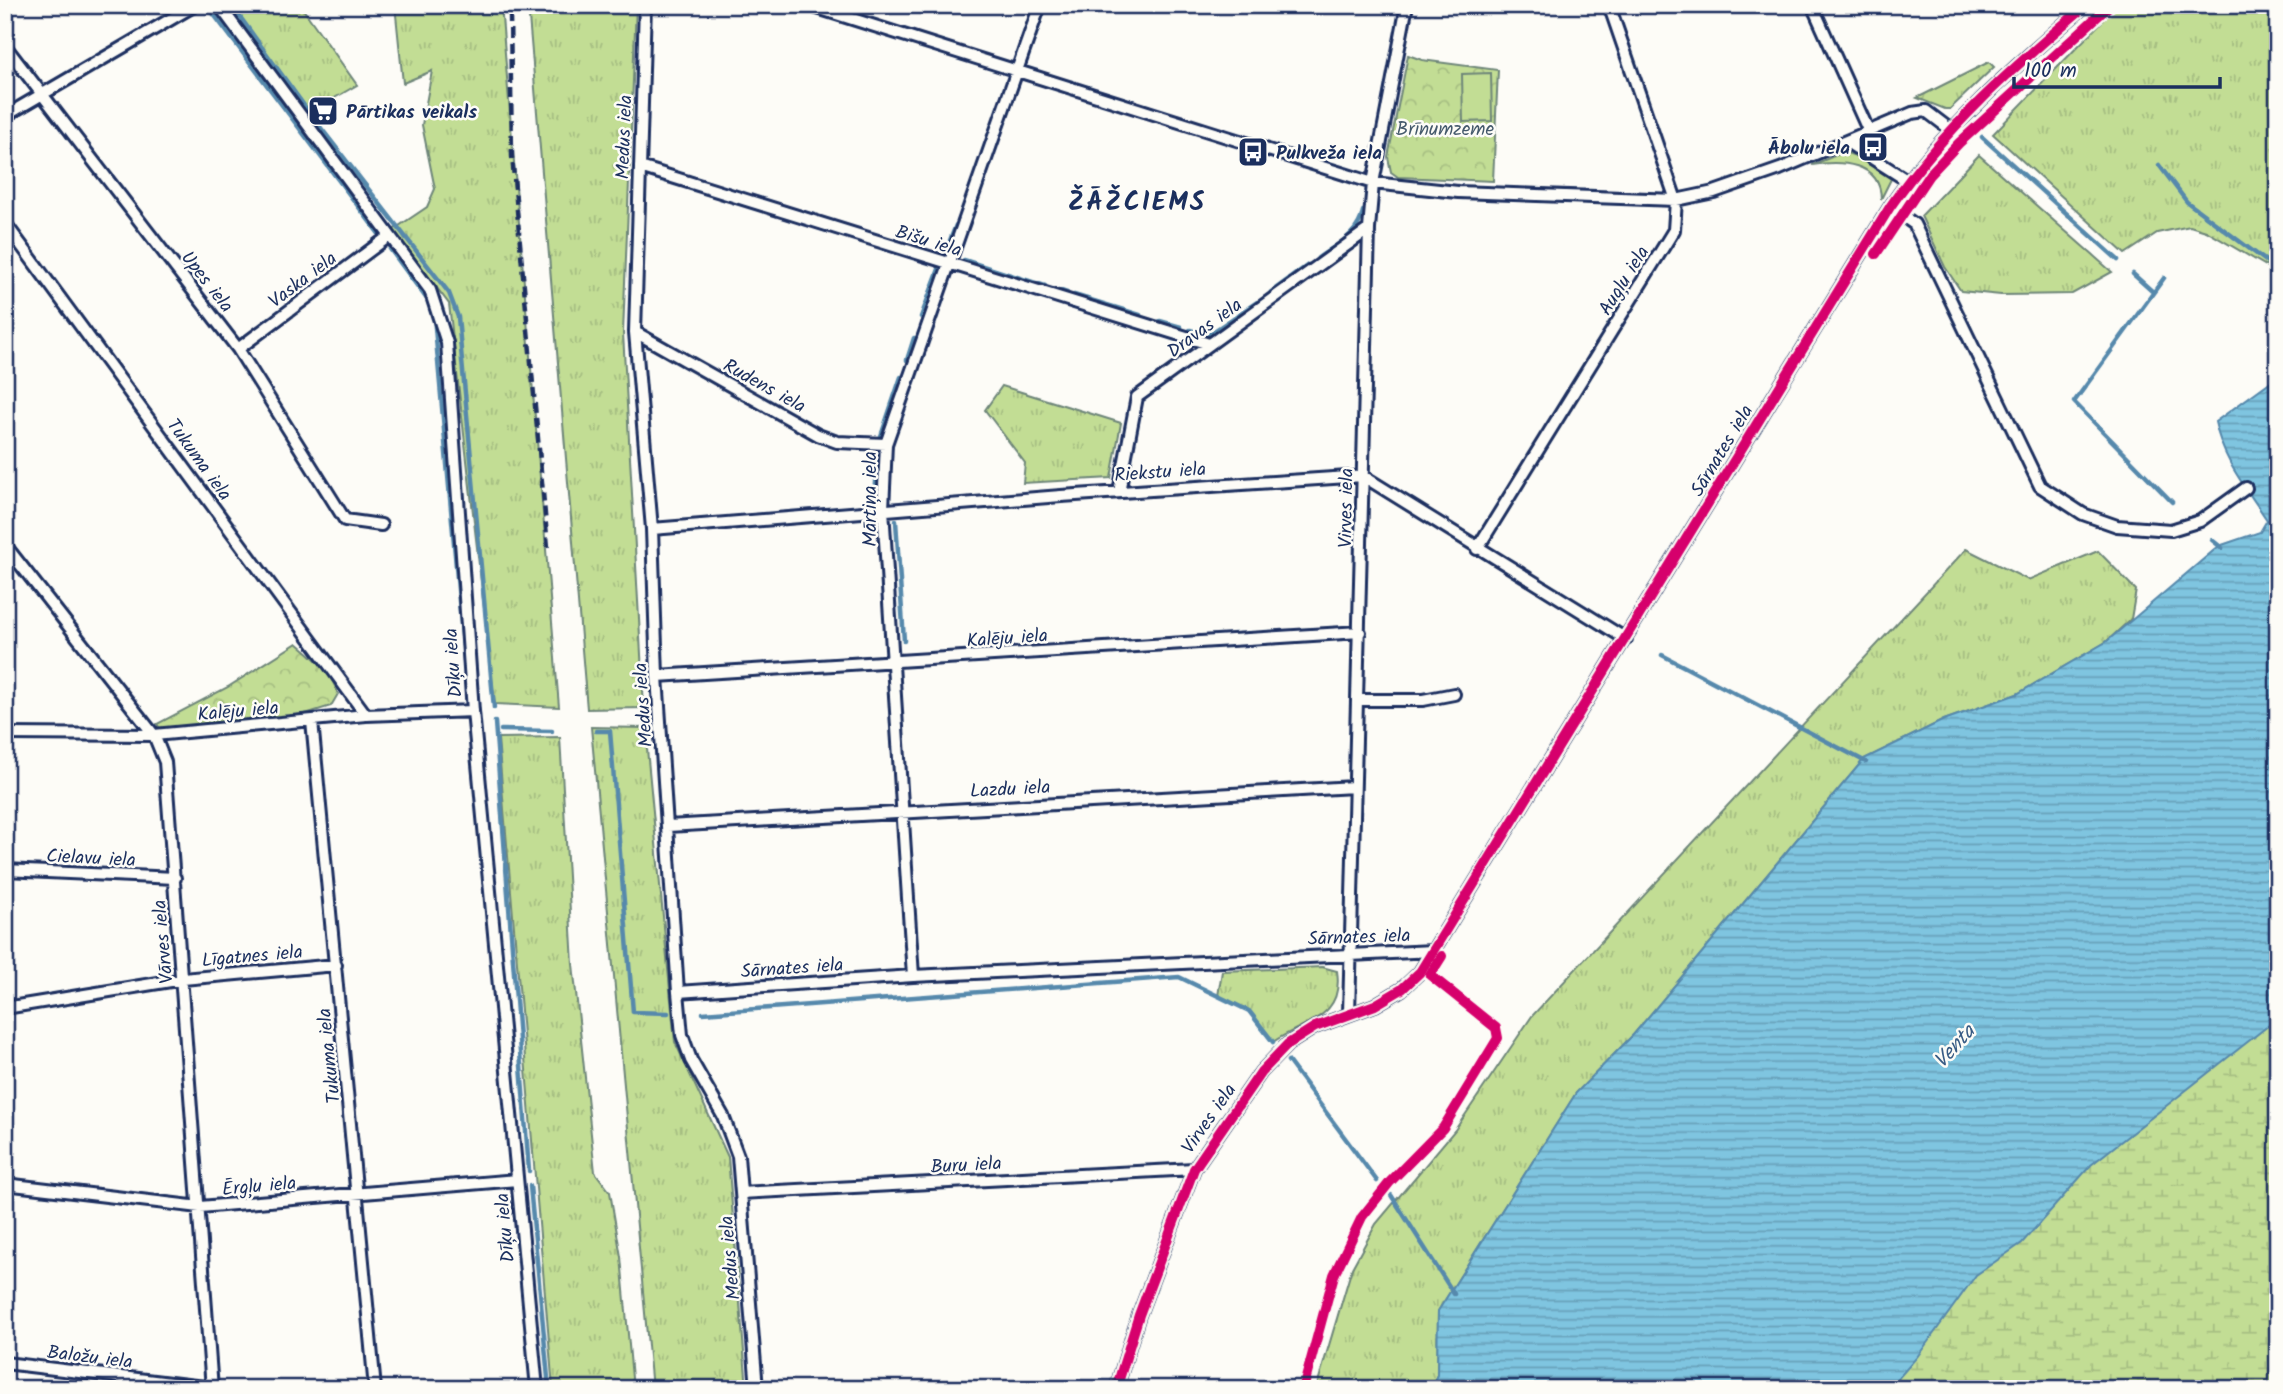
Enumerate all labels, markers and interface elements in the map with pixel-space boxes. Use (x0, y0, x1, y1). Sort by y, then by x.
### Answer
scale bar (2014, 46, 2220, 90)
text: 100 m (2024, 55, 2077, 88)
supermarket icon: Pārtikas veikals (306, 94, 340, 128)
street label: Medus iela (609, 94, 641, 180)
place label: Pārtikas veikals (346, 98, 477, 128)
park label: Brīnumzeme (1396, 115, 1494, 145)
bus stop icon: Ābolu iela (1856, 130, 1890, 164)
place label: Ābolu iela (1768, 134, 1850, 164)
bus stop icon: Pulkveža iela (1236, 135, 1270, 169)
place label: Pulkveža iela (1276, 139, 1382, 169)
district label: ŽĀŽCIEMS (1068, 182, 1206, 224)
street label: Bišu iela (891, 218, 965, 266)
street label: Augļu iela (1591, 240, 1658, 322)
street label: Upes iela (173, 245, 240, 320)
street label: Vaska iela (263, 245, 344, 316)
street label: Dravas iela (1161, 291, 1249, 366)
street label: Rudens iela (717, 352, 811, 422)
street label: Sārnates iela (1683, 399, 1762, 503)
street label: Tukuma iela (158, 413, 239, 508)
street label: Mārtiņa iela (856, 451, 886, 547)
street label: Riekstu iela (1113, 455, 1207, 491)
street label: Virves iela (1331, 468, 1363, 548)
street label: Kalēju iela (966, 621, 1049, 657)
street label: Dīķu iela (437, 627, 471, 699)
street label: Medus iela (626, 662, 662, 748)
street label: Kalēju iela (196, 694, 280, 730)
street label: Lazdu iela (969, 773, 1051, 807)
street label: Cielavu iela (45, 842, 136, 876)
street label: Vārves iela (145, 899, 183, 985)
street label: Sārnates iela (1307, 921, 1411, 955)
street label: Līgatnes iela (200, 938, 304, 976)
street label: Sārnates iela (740, 950, 844, 988)
street label: Tukuma iela (310, 1007, 350, 1105)
water label: Venta (1926, 1017, 1985, 1077)
street label: Virves iela (1174, 1078, 1245, 1160)
street label: Buru iela (930, 1149, 1002, 1183)
street label: Ērgļu iela (221, 1169, 297, 1205)
street label: Dīķu iela (488, 1192, 524, 1264)
street label: Medus iela (712, 1214, 750, 1301)
street label: Baložu iela (45, 1338, 134, 1378)

